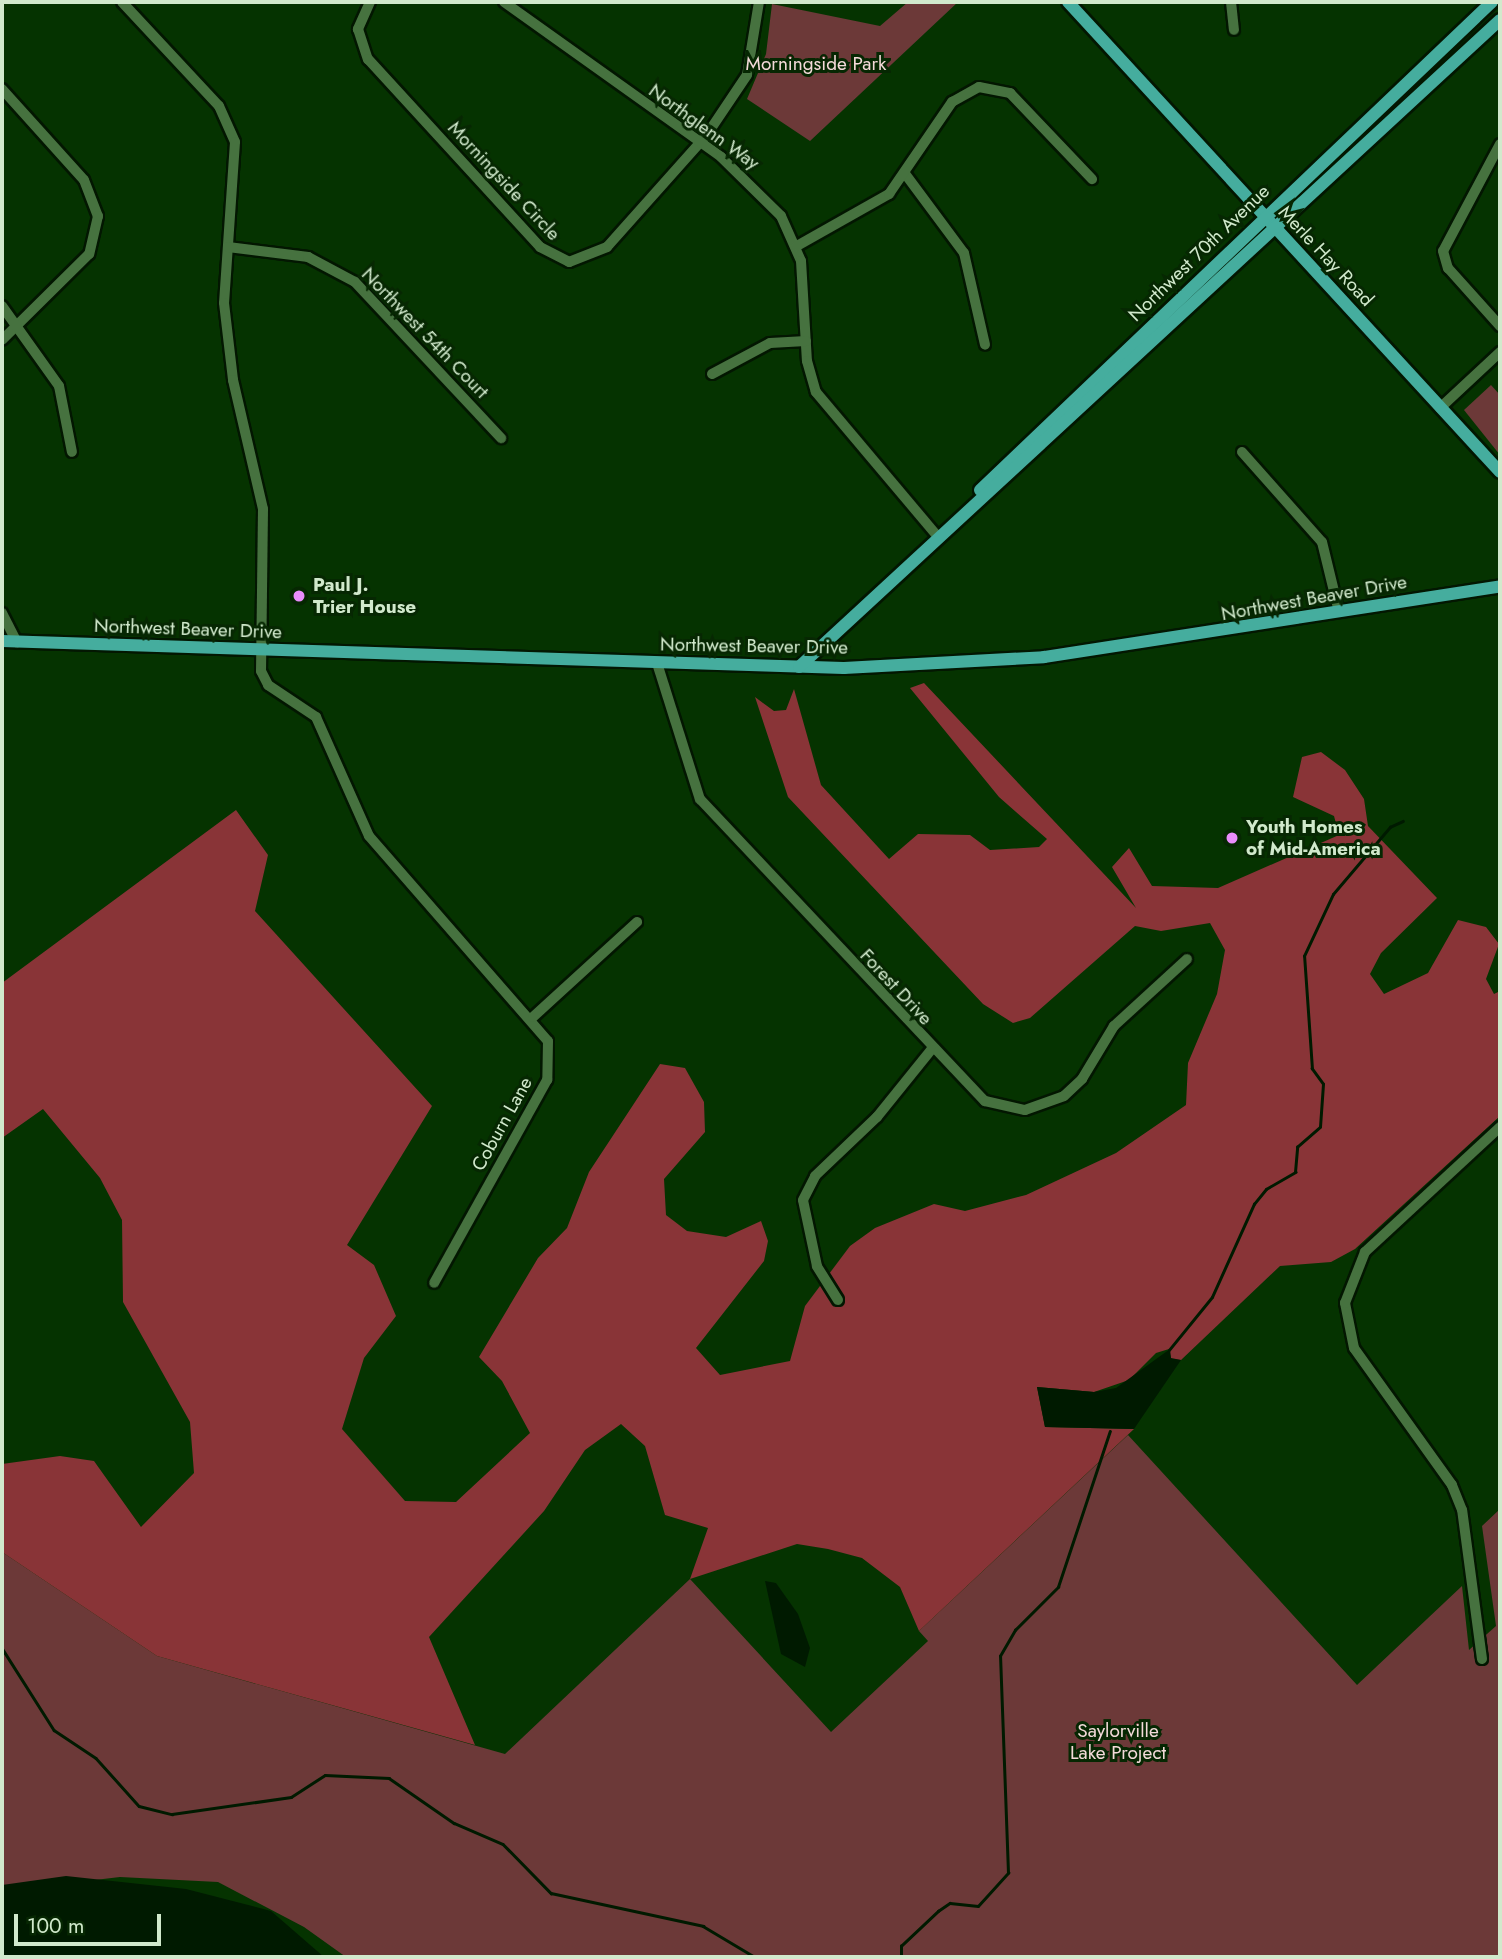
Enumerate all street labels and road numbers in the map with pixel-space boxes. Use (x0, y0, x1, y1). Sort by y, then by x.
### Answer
street label: Northglenn Way (644, 79, 764, 175)
street label: Morningside Circle (443, 117, 565, 245)
street label: Northwest 70th Avenue (1124, 180, 1274, 326)
street label: Merle Hay Road (1274, 201, 1378, 311)
street label: Northwest 54th Court (357, 263, 493, 403)
street label: Northwest Beaver Drive (1219, 570, 1409, 626)
street label: Northwest Beaver Drive (94, 614, 282, 644)
street label: Northwest Beaver Drive (660, 633, 848, 659)
street label: Forest Drive (855, 944, 937, 1030)
street label: Coburn Lane (467, 1073, 537, 1175)

